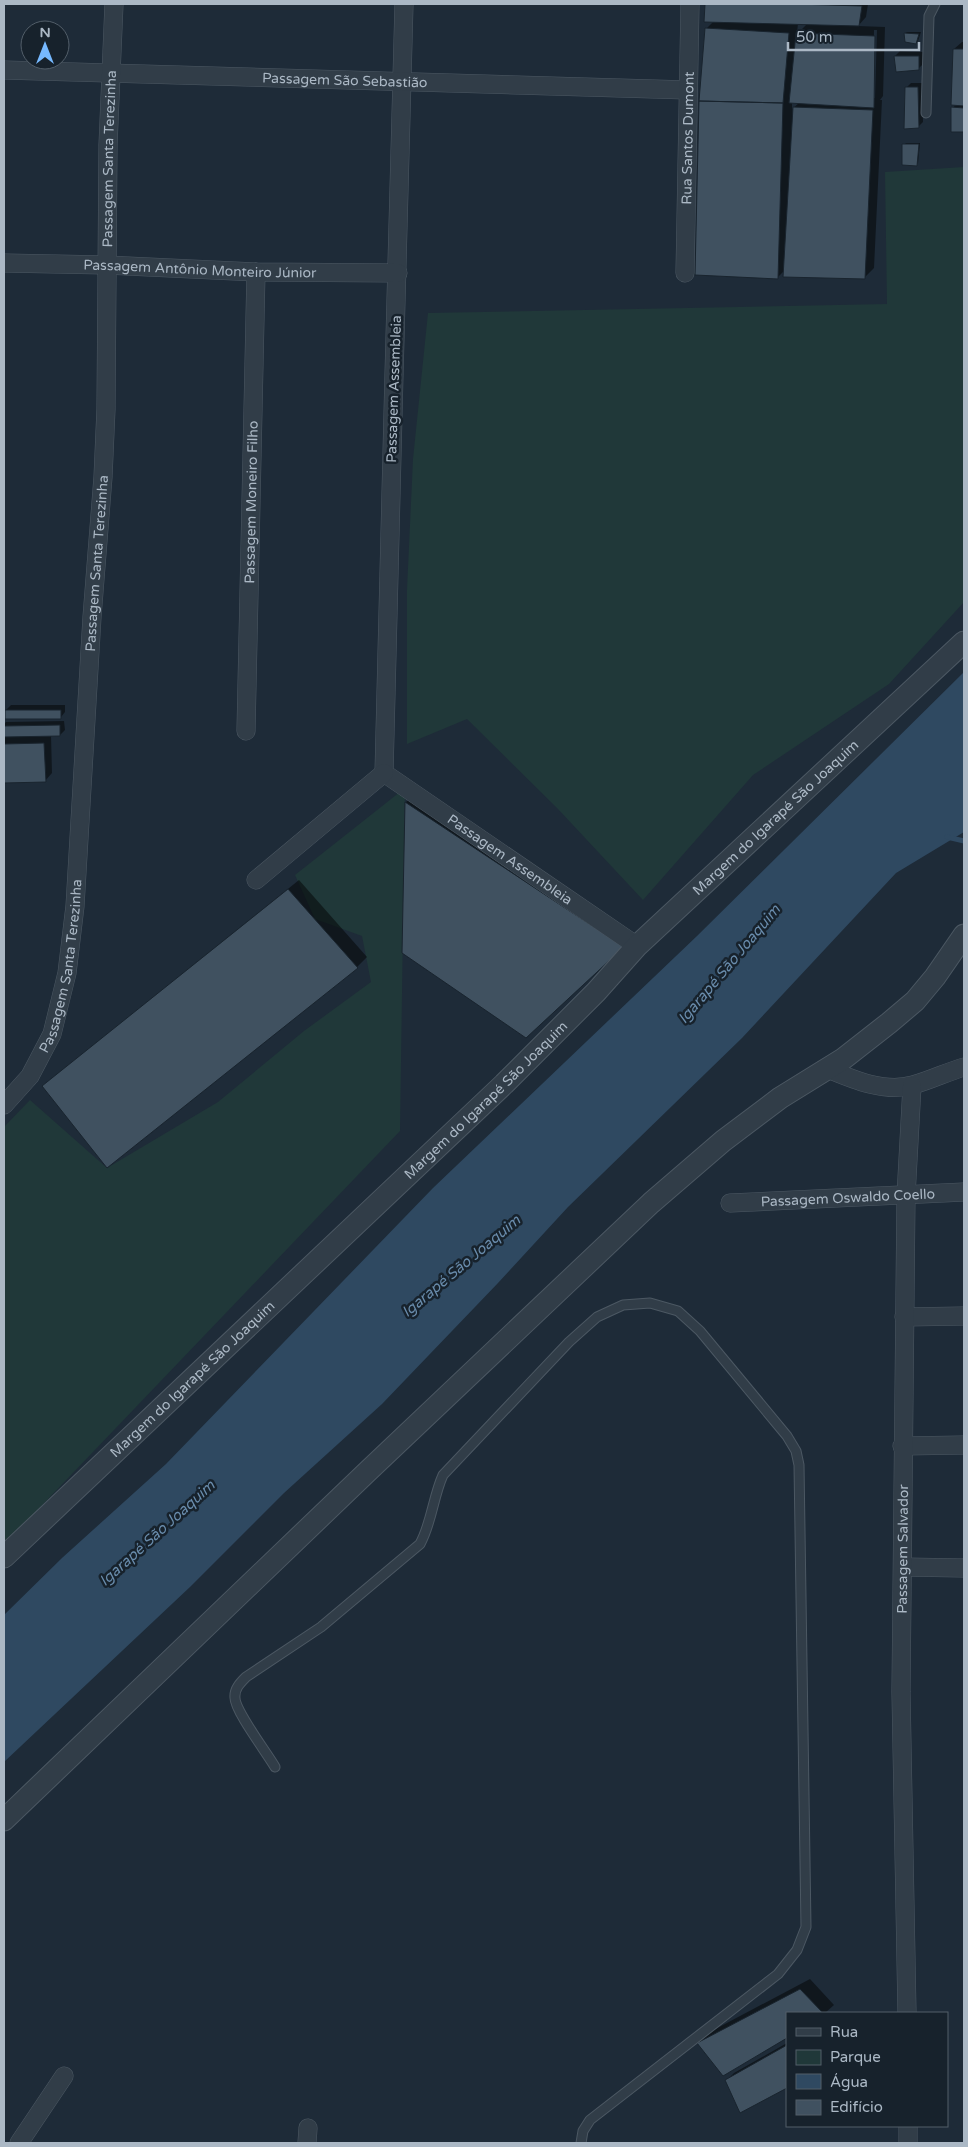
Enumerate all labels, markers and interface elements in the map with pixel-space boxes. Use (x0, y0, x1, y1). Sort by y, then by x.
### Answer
north arrow (20, 20, 70, 70)
scale bar (788, 20, 919, 52)
text: N (39, 24, 51, 41)
text: 50 m (796, 28, 833, 46)
street label: Passagem São Sebastião (262, 69, 428, 91)
street label: Passagem Santa Terezinha (99, 70, 120, 247)
street label: Rua Santos Dumont (678, 71, 697, 205)
street label: Passagem Antônio Monteiro Júnior (83, 256, 317, 281)
street label: Passagem Assembleia (383, 315, 405, 463)
street label: Passagem Moneiro Filho (241, 420, 261, 584)
street label: Passagem Santa Terezinha (81, 474, 112, 652)
street label: Margem do Igarapé São Joaquim (689, 736, 862, 899)
street label: Passagem Assembleia (444, 810, 576, 908)
street label: Passagem Santa Terezinha (35, 879, 85, 1056)
water label: Igarapé São Joaquim (674, 900, 785, 1027)
street label: Margem do Igarapé São Joaquim (400, 1017, 571, 1183)
street label: Passagem Oswaldo Coello (760, 1185, 935, 1210)
water label: Igarapé São Joaquim (398, 1210, 525, 1321)
street label: Margem do Igarapé São Joaquim (106, 1297, 278, 1461)
water label: Igarapé São Joaquim (95, 1476, 219, 1590)
street label: Passagem Salvador (893, 1484, 912, 1614)
legend (786, 2012, 948, 2127)
text: Rua (830, 2023, 858, 2041)
text: Parque (830, 2048, 881, 2066)
text: Água (830, 2073, 868, 2091)
text: Edifício (830, 2098, 883, 2116)

